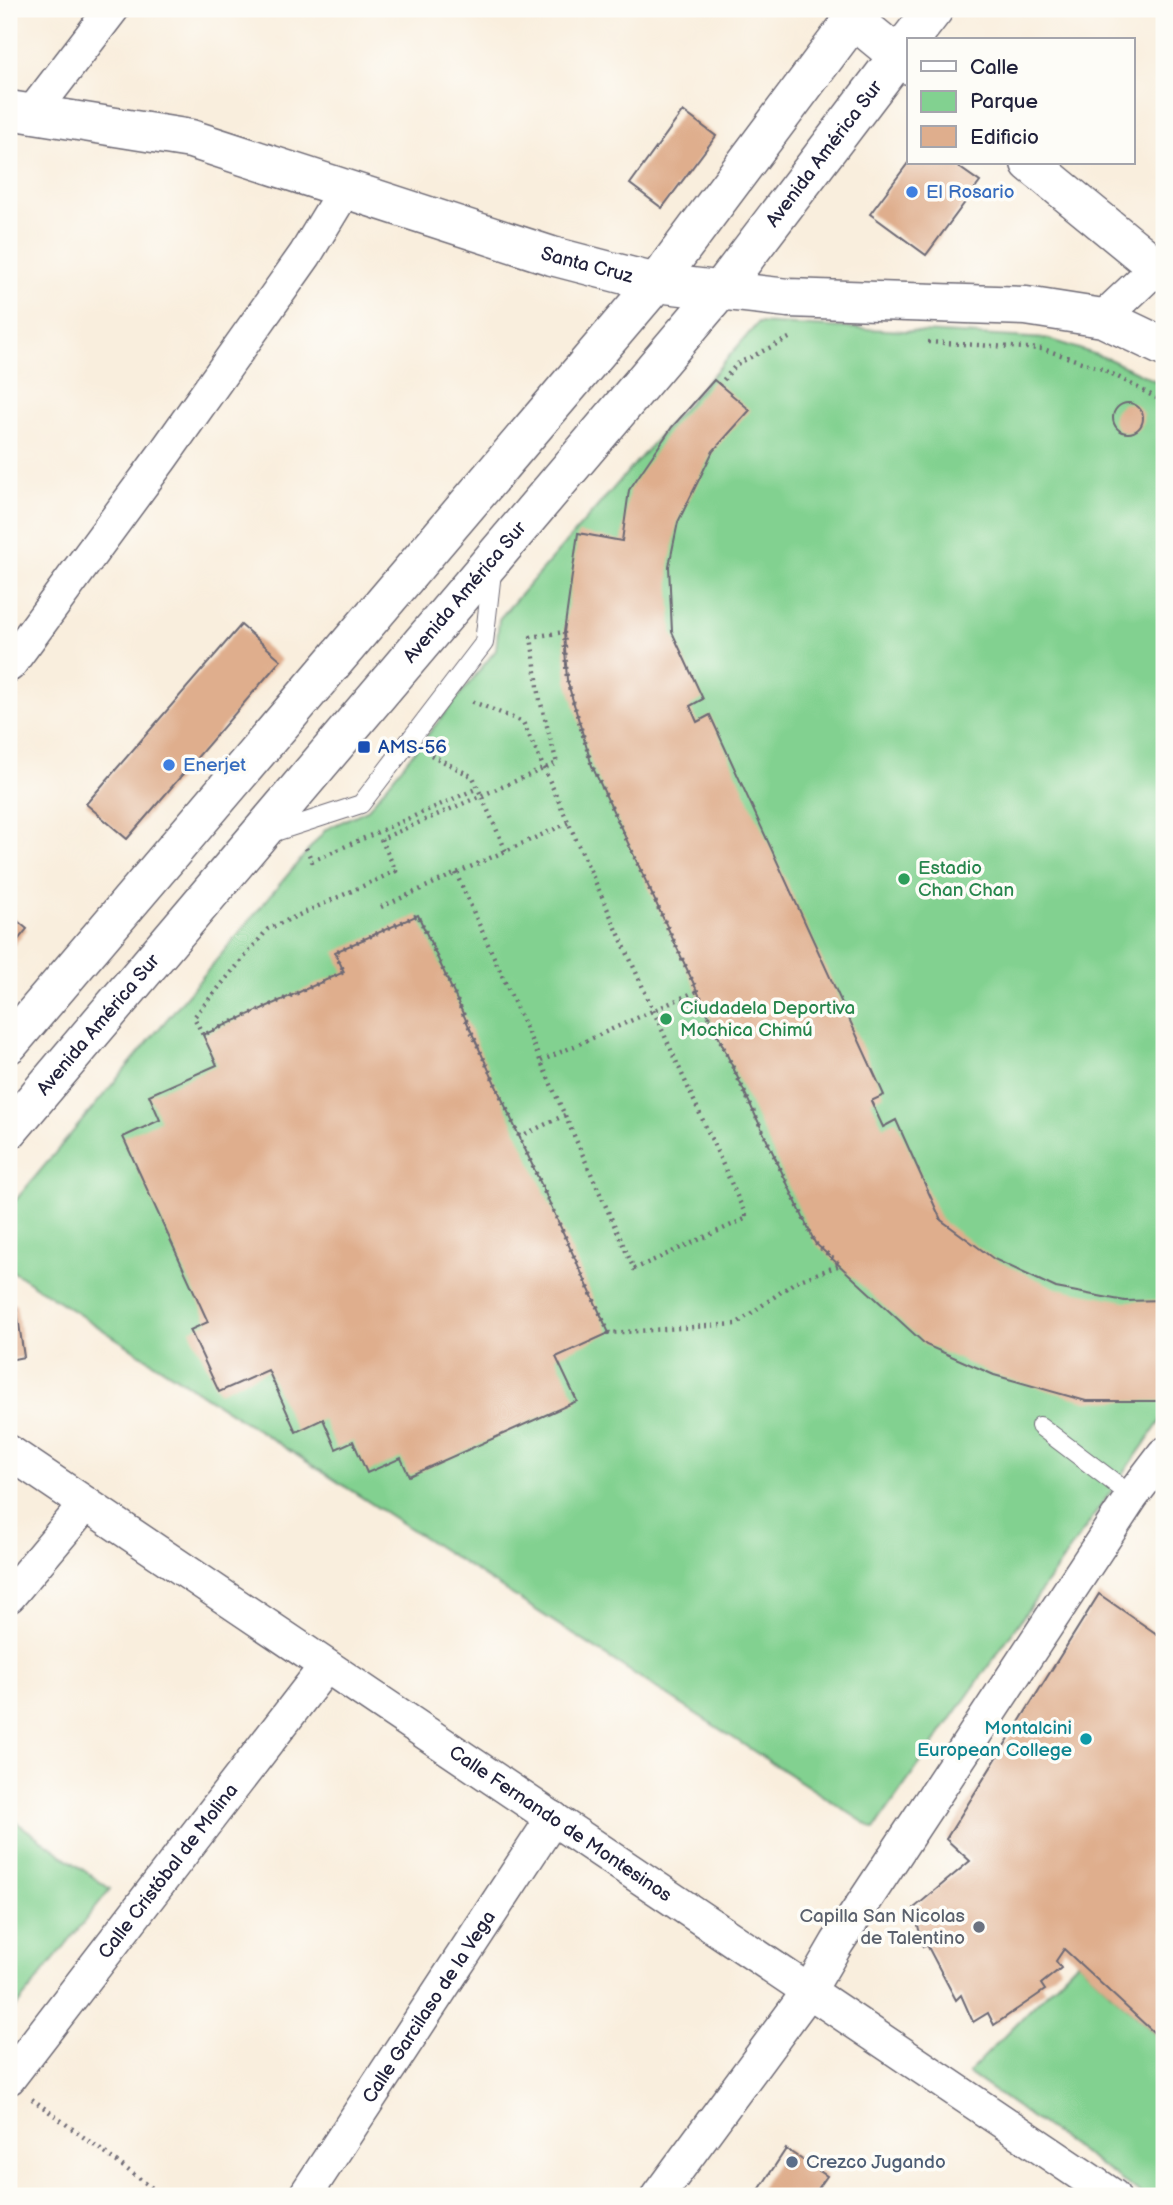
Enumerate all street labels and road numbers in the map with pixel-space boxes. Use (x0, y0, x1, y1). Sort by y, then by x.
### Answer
street label: Avenida América Sur (761, 75, 888, 232)
street label: Santa Cruz (538, 242, 636, 288)
street label: Avenida América Sur (398, 516, 532, 667)
street label: Avenida América Sur (32, 949, 165, 1100)
street label: Calle Fernando de Montesinos (445, 1740, 676, 1907)
street label: Calle Cristóbal de Molina (94, 1779, 243, 1963)
street label: Calle Garcilaso de la Vega (358, 1906, 500, 2108)

